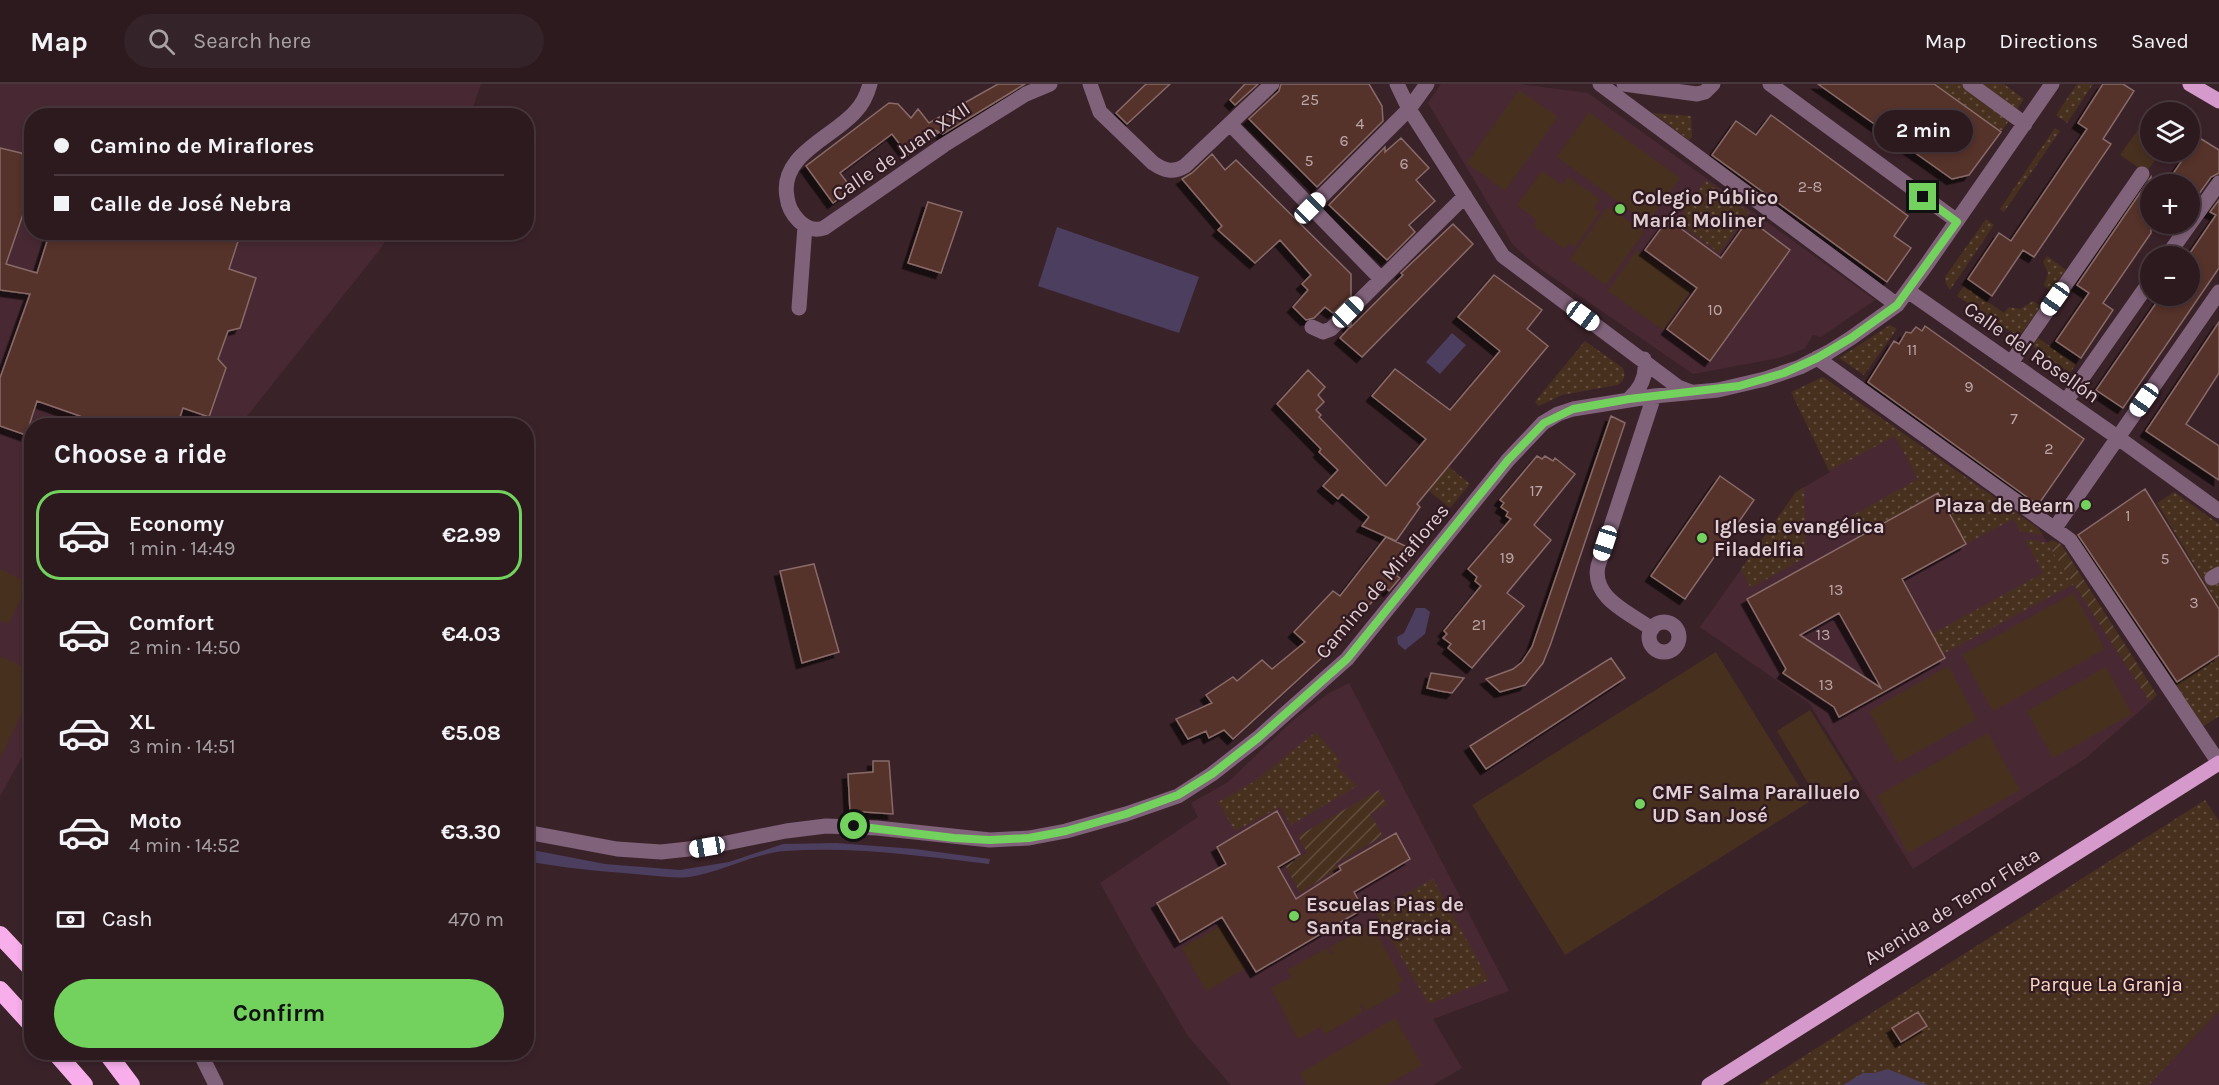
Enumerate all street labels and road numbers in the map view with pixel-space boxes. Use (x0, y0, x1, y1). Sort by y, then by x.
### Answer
street label: Calle de Juan XXII (828, 97, 975, 206)
street label: Calle del Rosellón (1960, 297, 2104, 408)
street label: Camino de Miraflores (1311, 499, 1454, 663)
street label: Avenida de Tenor Fleta (1860, 843, 2044, 970)

